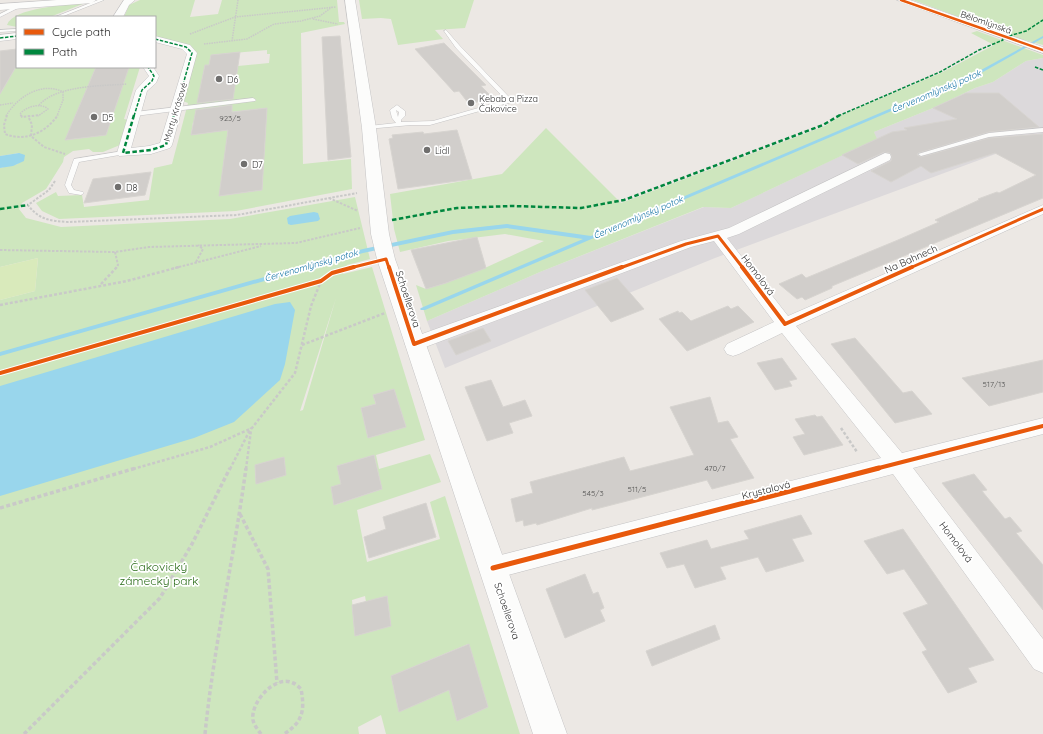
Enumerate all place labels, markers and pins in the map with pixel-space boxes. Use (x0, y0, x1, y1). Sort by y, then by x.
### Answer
marker: D6 (214, 74, 224, 84)
place label: D6 (227, 74, 238, 85)
place label: Kebab a Pizza Čakovice (479, 93, 538, 114)
marker: Kebab a Pizza Čakovice (466, 98, 476, 108)
marker: D5 (89, 112, 99, 122)
place label: D5 (102, 112, 113, 123)
marker: Lidl (422, 145, 432, 155)
place label: Lidl (435, 145, 449, 156)
marker: D7 (239, 159, 249, 169)
place label: D7 (252, 159, 263, 170)
marker: D8 (113, 182, 123, 192)
place label: D8 (126, 182, 137, 193)

